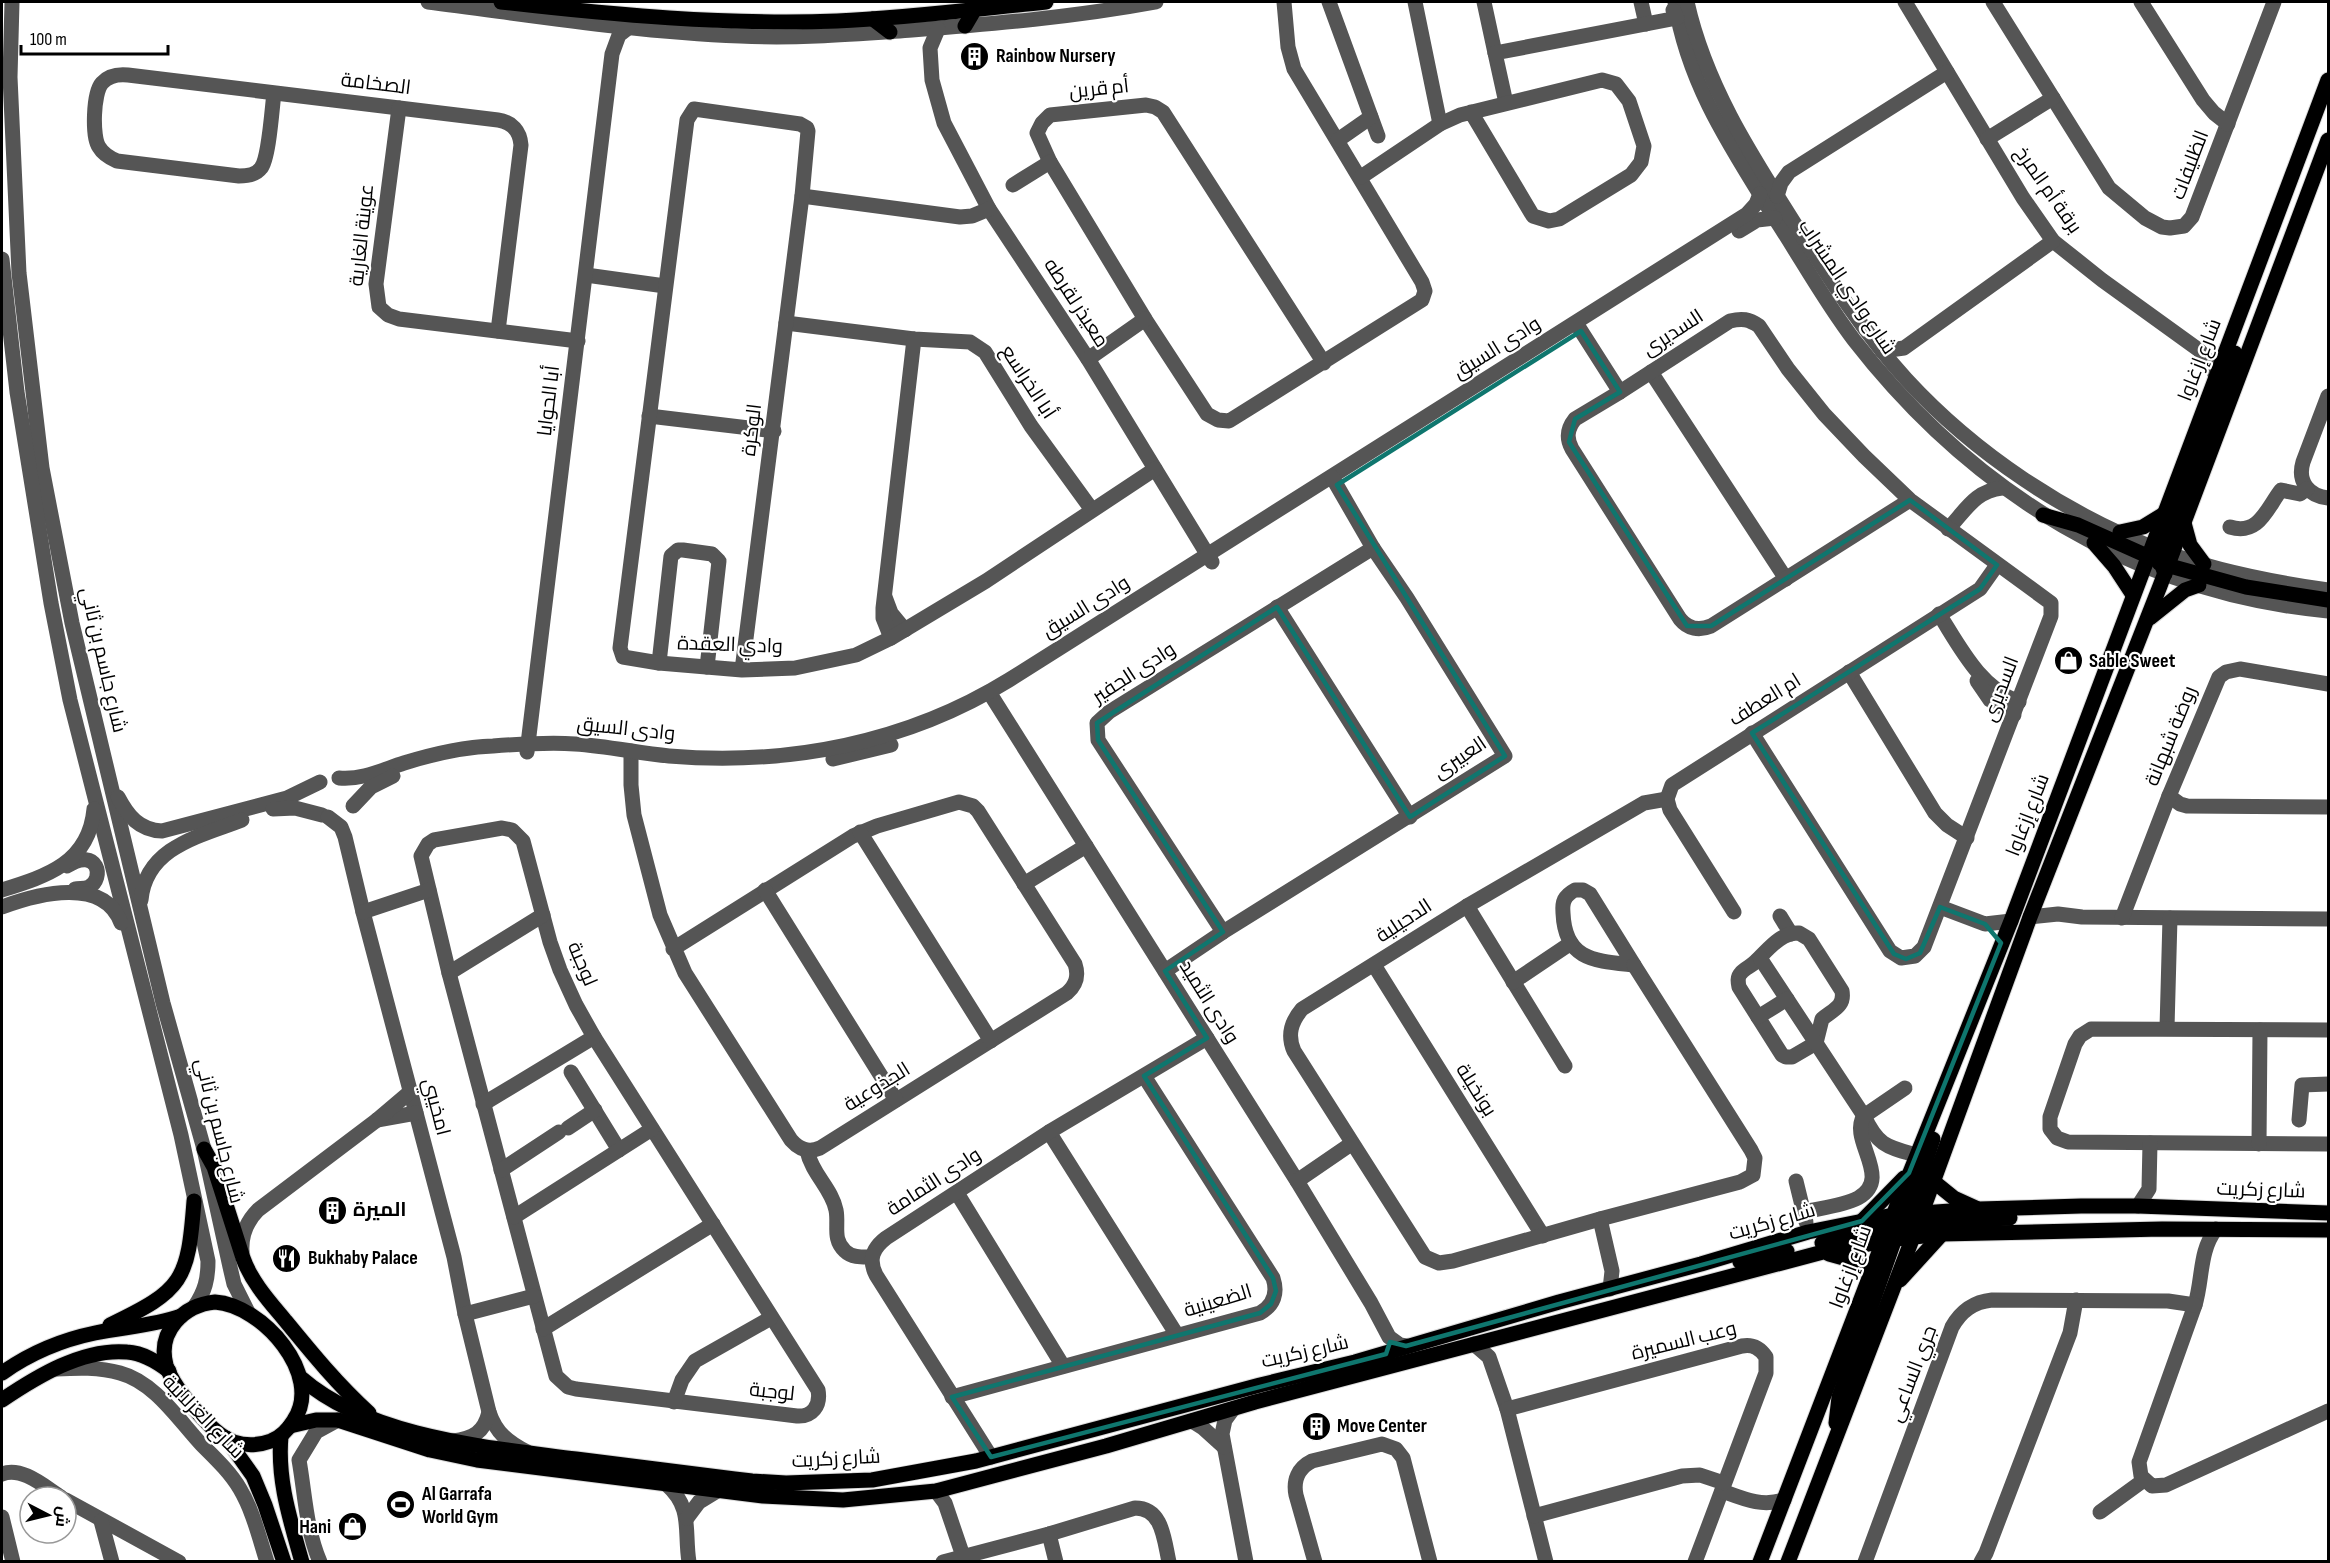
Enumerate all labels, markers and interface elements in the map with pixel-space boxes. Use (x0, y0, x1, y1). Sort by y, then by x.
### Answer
scale bar (21, 18, 168, 56)
text: 100 m (30, 29, 67, 50)
building icon: Rainbow Nursery (959, 40, 991, 72)
place label: Rainbow Nursery (996, 44, 1116, 68)
street label: الصخامة (340, 68, 412, 100)
street label: أم قرين (1068, 73, 1130, 105)
street label: الظليفات (2166, 127, 2214, 203)
street label: برقة أم المرخ (2008, 141, 2088, 239)
street label: عوينة الغارية (345, 183, 379, 287)
street label: شارع وادي المشراب (1791, 215, 1901, 361)
street label: معيذر لقرطه (1038, 254, 1114, 352)
street label: السديرى (1638, 304, 1708, 362)
street label: وادى السيق (1449, 312, 1545, 384)
street label: شارع إزغاوا (2173, 315, 2228, 405)
street label: أبا الخراسع (994, 340, 1062, 424)
street label: أبا الحوايا (532, 364, 565, 438)
street label: الوكرة (737, 402, 767, 458)
street label: وادى السيق (1038, 571, 1134, 643)
street label: شارع جاسم بن ثاني (72, 585, 131, 736)
street label: وادي العقدة (677, 631, 783, 662)
street label: وادى الجفير (1087, 637, 1180, 709)
shop icon: Sable Sweet (2052, 645, 2084, 677)
place label: Sable Sweet (2089, 649, 2176, 673)
street label: السديرى (1978, 653, 2024, 725)
street label: ام العطف (1724, 668, 1806, 732)
street label: روضة شبهانة (2140, 682, 2202, 790)
street label: وادى السيق (576, 712, 676, 746)
street label: العبيرى (1429, 731, 1491, 785)
street label: شارع إزغاوا (2001, 770, 2056, 860)
street label: الدحيلية (1371, 894, 1437, 948)
street label: لوجبة (562, 938, 602, 990)
street label: وادى الثميد (1174, 956, 1244, 1048)
street label: شارع جاسم بن ثاني (186, 1056, 249, 1207)
street label: الجذوعية (839, 1057, 915, 1117)
street label: بونخيلة (1450, 1059, 1502, 1121)
street label: امخيبي (414, 1076, 455, 1139)
street label: وادى الثمامة (882, 1143, 986, 1221)
street label: شارع زكريت (2216, 1176, 2306, 1205)
building icon: الميرة (316, 1194, 348, 1226)
place label: الميرة (353, 1198, 407, 1222)
street label: شارع زكريت (1726, 1198, 1818, 1247)
street label: شارع إزغاوا (1825, 1222, 1878, 1312)
restaurant icon: Bukhaby Palace (271, 1242, 303, 1274)
place label: Bukhaby Palace (308, 1246, 418, 1270)
street label: الضعينية (1181, 1279, 1255, 1323)
street label: وعب السميرة (1629, 1316, 1739, 1366)
street label: جري الساعي (1884, 1322, 1945, 1427)
street label: شارع زكريت (1259, 1330, 1351, 1375)
street label: شارع الغزلانية (156, 1370, 249, 1465)
street label: لوجبة (748, 1378, 796, 1406)
building icon: Move Center (1300, 1410, 1332, 1442)
place label: Move Center (1337, 1414, 1427, 1438)
street label: شارع زكريت (791, 1445, 881, 1474)
place label: Al Garrafa World Gym (421, 1482, 498, 1529)
north arrow (18, 1485, 78, 1545)
sports icon: Al Garrafa World Gym (385, 1489, 417, 1521)
text: ش (51, 1505, 72, 1528)
shop icon: Hani (336, 1511, 368, 1543)
place label: Hani (299, 1515, 331, 1539)

